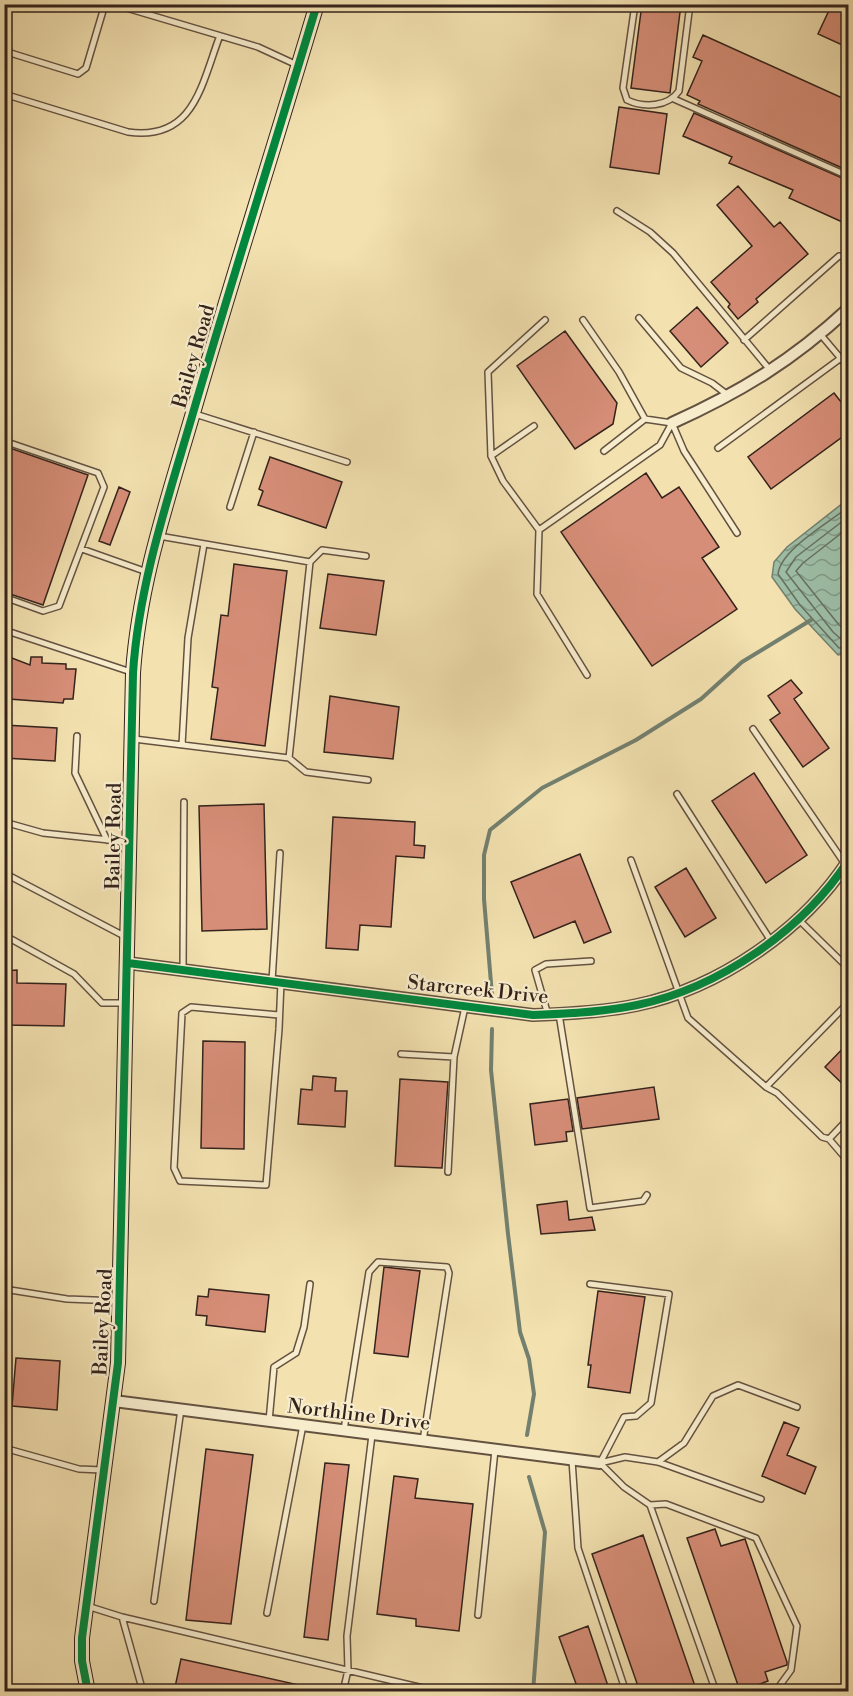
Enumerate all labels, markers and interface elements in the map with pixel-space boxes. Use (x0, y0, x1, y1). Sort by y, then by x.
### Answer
street label: Bailey Road (167, 301, 221, 412)
street label: Bailey Road (101, 782, 128, 891)
street label: Starcreek Drive (406, 971, 550, 1010)
street label: Bailey Road (88, 1267, 119, 1377)
street label: Northline Drive (286, 1394, 432, 1437)

